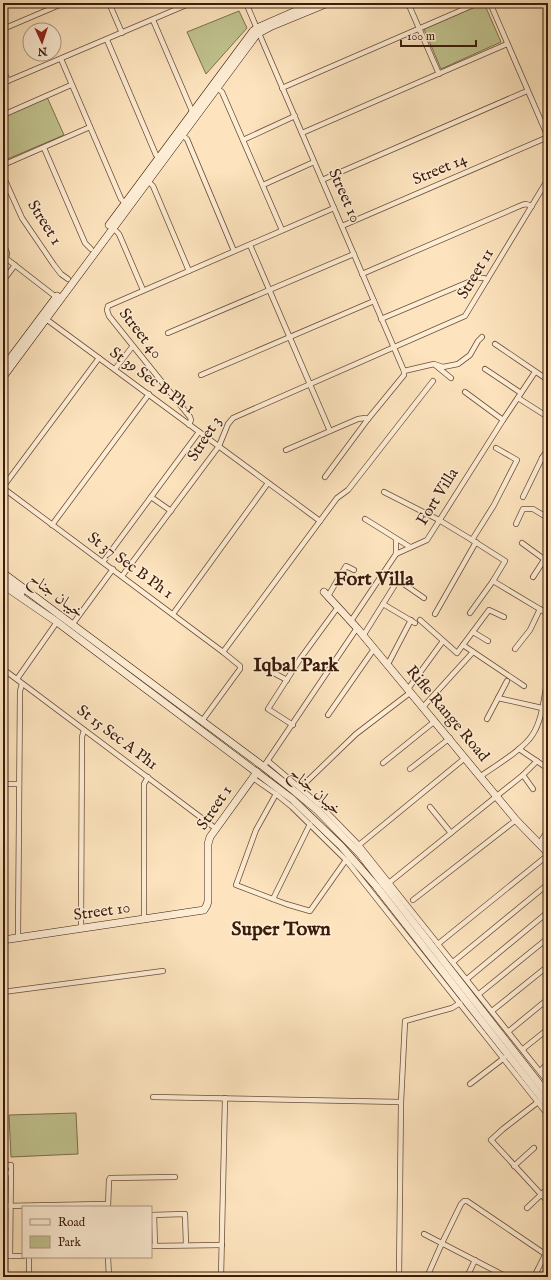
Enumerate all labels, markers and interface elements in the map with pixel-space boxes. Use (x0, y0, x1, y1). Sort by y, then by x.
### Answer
north arrow (22, 22, 62, 62)
scale bar (401, 22, 476, 48)
text: 100 m (407, 29, 435, 44)
text: N (37, 44, 49, 58)
street label: Street 14 (410, 150, 470, 190)
street label: Street 10 (323, 166, 365, 226)
street label: Street 1 (22, 197, 66, 249)
street label: Street 11 (453, 245, 499, 303)
street label: Street 40 (114, 305, 166, 363)
street label: St 39 Sec B Ph 1 (105, 343, 199, 419)
street label: Street 3 (183, 413, 227, 465)
street label: Fort Villa (413, 465, 463, 529)
street label: St 37 Sec B Ph 1 (83, 528, 177, 604)
district label: Fort Villa (334, 567, 414, 592)
street label: خیبان جناح (23, 569, 87, 625)
district label: Iqbal Park (253, 653, 340, 678)
street label: Rifle Range Road (401, 662, 493, 766)
street label: St 15 Sec A Ph1 (72, 701, 162, 775)
street label: خیبان جناح (283, 764, 345, 823)
street label: Street 1 (193, 782, 237, 834)
street label: Street 10 (72, 898, 132, 926)
district label: Super Town (231, 917, 331, 942)
legend (22, 1206, 152, 1258)
text: Road (58, 1215, 86, 1230)
text: Park (58, 1235, 81, 1250)

